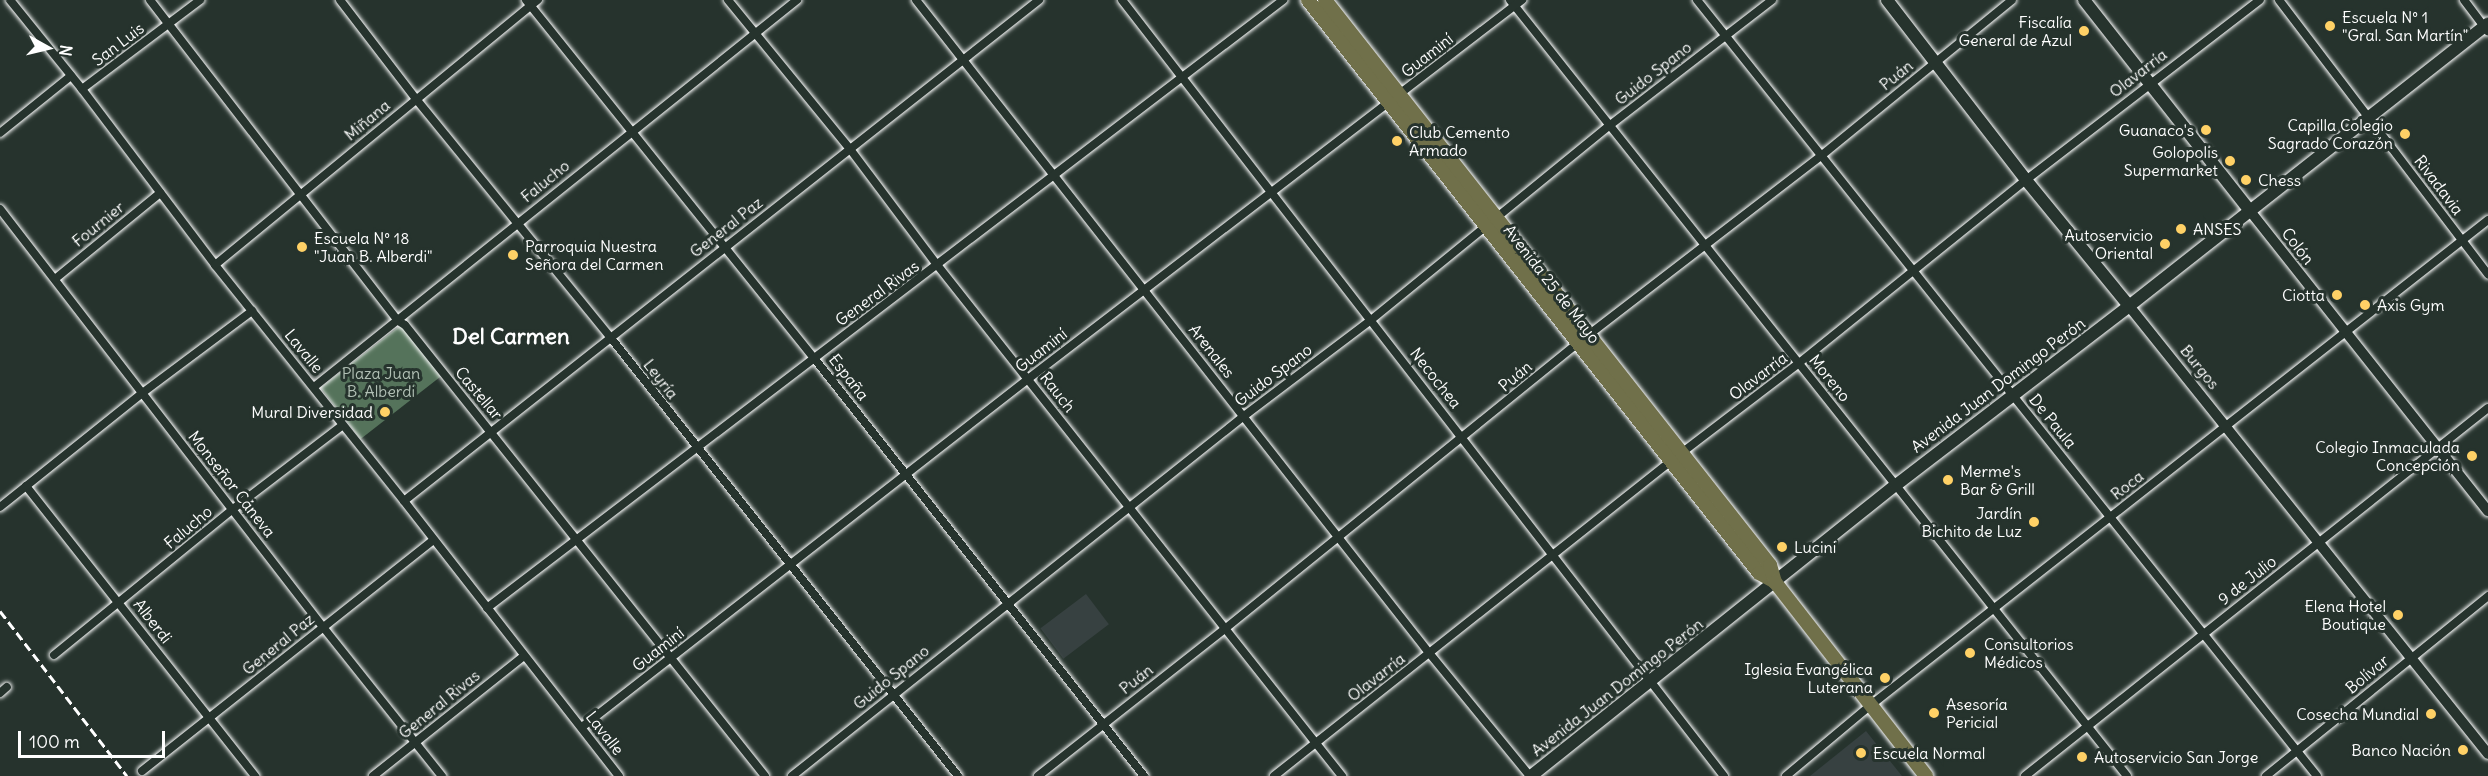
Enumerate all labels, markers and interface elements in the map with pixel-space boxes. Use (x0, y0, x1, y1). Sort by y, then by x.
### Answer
place label: Escuela Nº 1 "Gral. San Martín" (2342, 7, 2468, 45)
place label: Fiscalía General de Azul (1958, 12, 2072, 50)
north arrow (18, 18, 78, 78)
street label: San Luis (88, 18, 148, 70)
marker: Escuela Nº 1 "Gral. San Martín" (2323, 19, 2337, 33)
marker: Fiscalía General de Azul (2077, 24, 2091, 38)
street label: Guaminí (1397, 29, 1457, 81)
street label: Guido Spano (1611, 37, 1695, 109)
text: N (55, 44, 76, 57)
street label: Olavarría (2105, 45, 2171, 101)
street label: Puán (1875, 56, 1917, 94)
street label: Miñana (340, 96, 394, 144)
place label: Capilla Colegio Sagrado Corazón (2268, 115, 2393, 153)
place label: Guanaco's (2119, 120, 2194, 140)
place label: Club Cemento Armado (1409, 122, 1510, 160)
marker: Guanaco's (2199, 123, 2213, 137)
marker: Capilla Colegio Sagrado Corazón (2398, 127, 2412, 141)
marker: Club Cemento Armado (1390, 134, 1404, 148)
place label: Golopolis Supermarket (2124, 142, 2218, 180)
street label: Rivadavia (2410, 151, 2468, 219)
marker: Golopolis Supermarket (2223, 154, 2237, 168)
street label: Falucho (517, 156, 573, 206)
place label: Chess (2258, 170, 2301, 190)
marker: Chess (2239, 173, 2253, 187)
street label: General Paz (686, 193, 766, 261)
street label: Fournier (68, 197, 128, 251)
place label: ANSES (2193, 219, 2241, 239)
street label: Avenida 25 de Mayo (1500, 221, 1604, 347)
marker: ANSES (2174, 222, 2188, 236)
street label: Colón (2278, 224, 2318, 268)
place label: Autoservicio Oriental (2065, 225, 2153, 263)
place label: Escuela Nº 18 "Juan B. Alberdi" (314, 228, 433, 266)
place label: Parroquia Nuestra Señora del Carmen (525, 236, 663, 274)
marker: Autoservicio Oriental (2158, 237, 2172, 251)
marker: Escuela Nº 18 "Juan B. Alberdi" (295, 240, 309, 254)
marker: Parroquia Nuestra Señora del Carmen (506, 248, 520, 262)
street label: General Rivas (831, 256, 923, 330)
place label: Ciotta (2282, 285, 2325, 305)
marker: Ciotta (2330, 288, 2344, 302)
place label: Axis Gym (2377, 295, 2444, 315)
marker: Axis Gym (2358, 298, 2372, 312)
street label: Avenida Juan Domingo Perón (1907, 313, 2089, 457)
street label: Arenales (1185, 320, 1239, 382)
district label: Del Carmen (452, 324, 570, 350)
street label: Guaminí (1011, 324, 1071, 376)
street label: Lavalle (281, 325, 327, 377)
street label: Guido Spano (1230, 340, 1316, 410)
street label: Burgos (2176, 341, 2224, 393)
street label: Necochea (1406, 344, 1466, 412)
street label: Olavarría (1725, 348, 1791, 404)
street label: España (825, 350, 873, 404)
street label: Moreno (1805, 351, 1855, 405)
street label: Leyría (640, 355, 682, 403)
street label: Puán (1495, 357, 1535, 395)
park label: Plaza Juan B. Alberdi (342, 363, 420, 401)
street label: Castellar (451, 363, 507, 423)
street label: Rauch (1036, 368, 1080, 416)
street label: De Paula (2025, 390, 2081, 452)
place label: Mural Diversidad (251, 402, 373, 422)
marker: Mural Diversidad (378, 405, 392, 419)
street label: Monseñor Cáneva (184, 427, 280, 541)
place label: Colegio Inmaculada Concepción (2315, 437, 2460, 475)
marker: Colegio Inmaculada Concepción (2465, 449, 2479, 463)
place label: Merme's Bar & Grill (1960, 461, 2035, 499)
street label: Roca (2107, 466, 2147, 504)
marker: Merme's Bar & Grill (1941, 473, 1955, 487)
street label: Falucho (160, 501, 216, 553)
place label: Jardín Bichito de Luz (1922, 503, 2022, 541)
marker: Jardín Bichito de Luz (2027, 515, 2041, 529)
place label: Lucini (1794, 537, 1836, 557)
marker: Lucini (1775, 540, 1789, 554)
street label: 9 de Julio (2214, 551, 2280, 609)
street label: Alberdi (130, 595, 176, 647)
place label: Elena Hotel Boutique (2304, 596, 2386, 634)
marker: Elena Hotel Boutique (2391, 608, 2405, 622)
street label: General Paz (238, 609, 318, 679)
street label: Avenida Juan Domingo Perón (1527, 614, 1707, 760)
street label: Guaminí (628, 623, 688, 675)
place label: Consultorios Médicos (1984, 634, 2074, 672)
street label: Guido Spano (849, 641, 933, 713)
marker: Consultorios Médicos (1961, 644, 1979, 662)
street label: Olavarría (1343, 649, 1409, 705)
street label: Bolívar (2342, 651, 2392, 697)
place label: Iglesia Evangélica Luterana (1744, 659, 1873, 697)
street label: Puán (1115, 660, 1157, 698)
street label: General Rivas (395, 665, 483, 743)
marker: Iglesia Evangélica Luterana (1878, 671, 1892, 685)
place label: Asesoría Pericial (1946, 694, 2008, 732)
place label: Cosecha Mundial (2296, 704, 2419, 724)
marker: Asesoría Pericial (1927, 706, 1941, 720)
street label: Lavalle (582, 707, 628, 759)
marker: Cosecha Mundial (2424, 707, 2438, 721)
scale bar (21, 719, 168, 757)
text: 100 m (29, 730, 80, 753)
place label: Banco Nación (2351, 740, 2451, 760)
place label: Escuela Normal (1873, 743, 1985, 763)
marker: Banco Nación (2456, 743, 2470, 757)
marker: Escuela Normal (1854, 746, 1868, 760)
place label: Autoservicio San Jorge (2094, 747, 2258, 767)
marker: Autoservicio San Jorge (2075, 750, 2089, 764)

